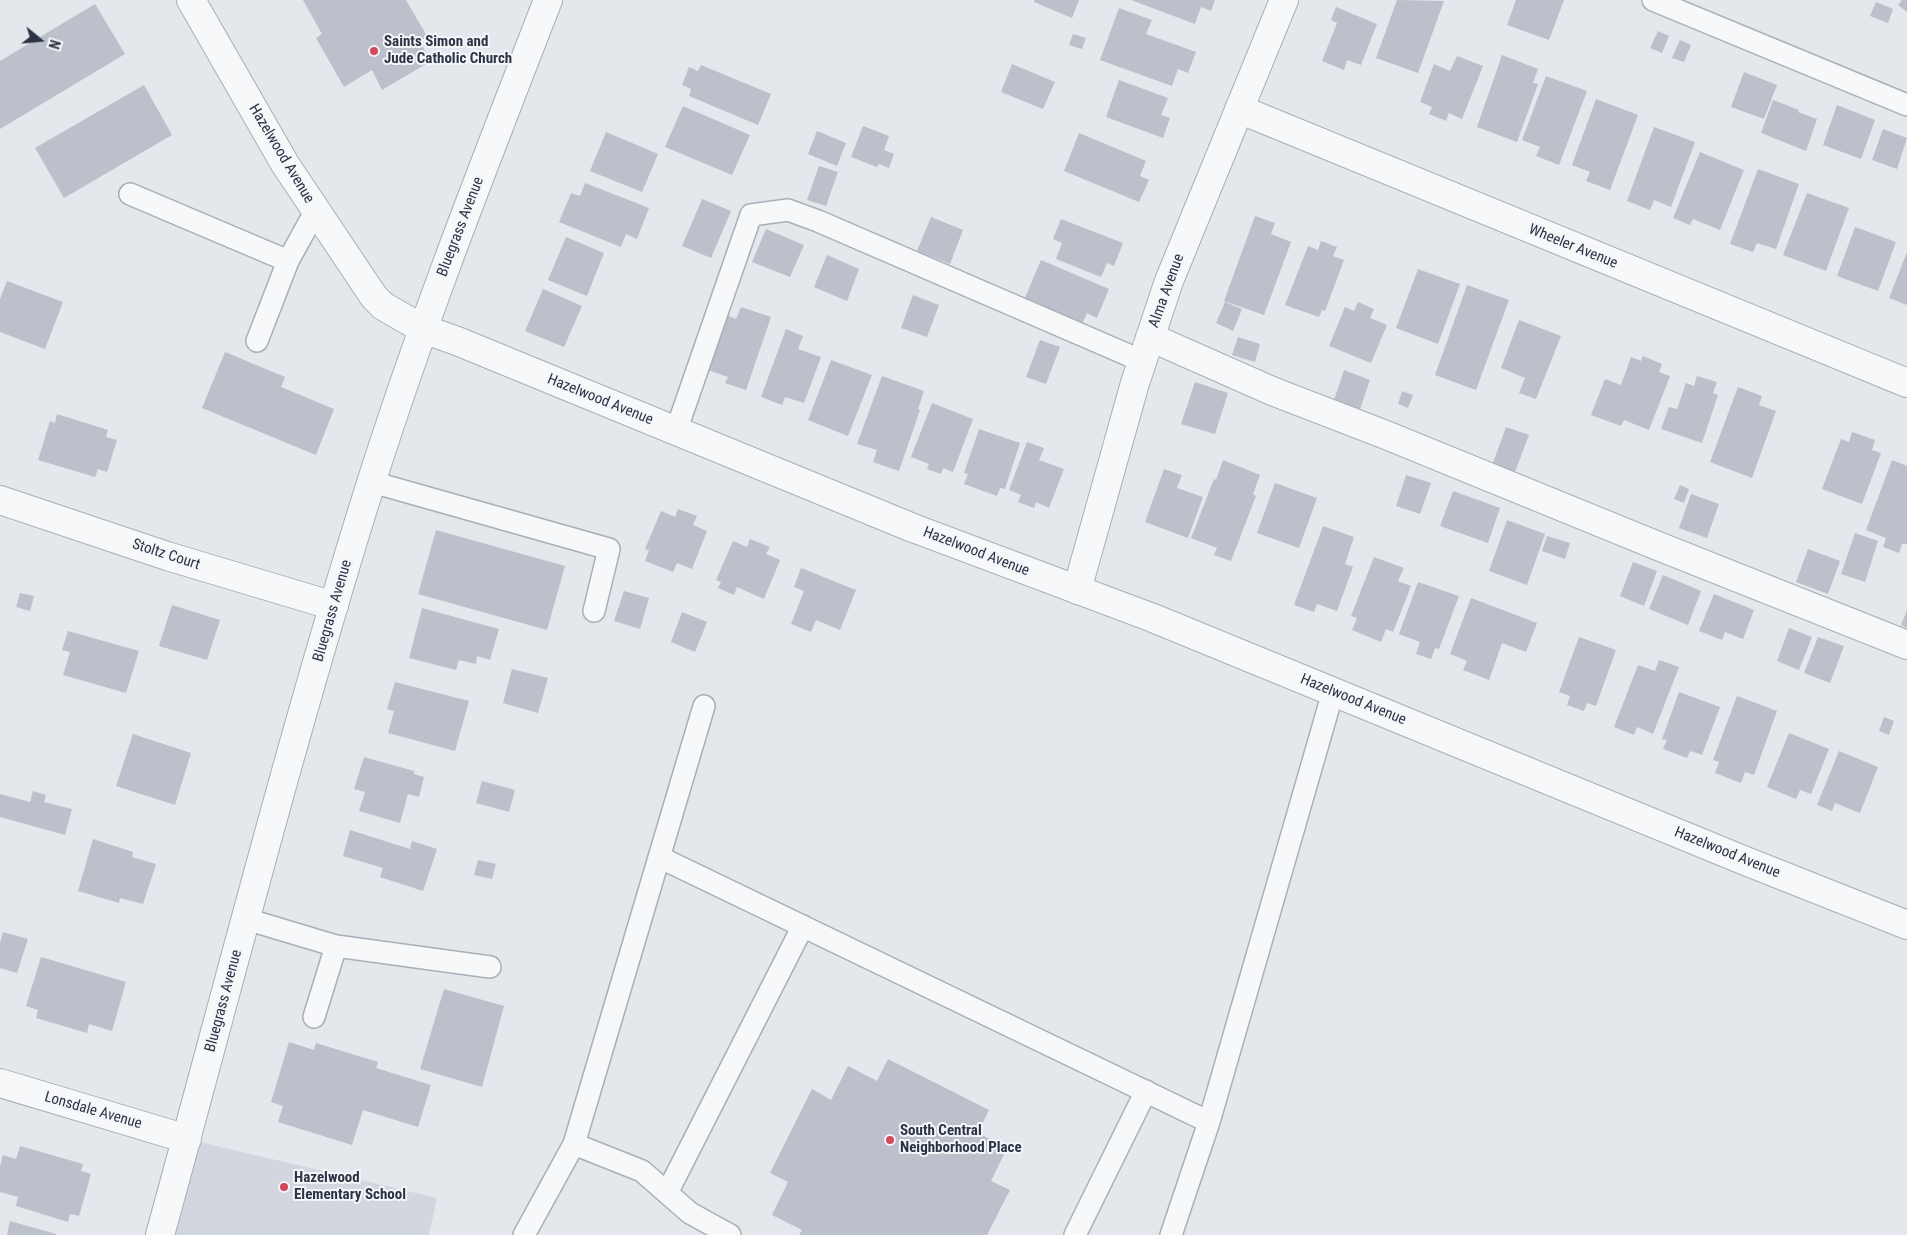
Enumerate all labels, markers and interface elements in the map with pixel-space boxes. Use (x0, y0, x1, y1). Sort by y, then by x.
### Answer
north arrow (15, 15, 65, 65)
place label: Saints Simon and Jude Catholic Church (384, 33, 512, 68)
text: N (45, 38, 63, 51)
marker: Saints Simon and Jude Catholic Church (368, 45, 380, 57)
street label: Hazelwood Avenue (244, 101, 318, 207)
street label: Bluegrass Avenue (434, 175, 488, 279)
street label: Wheeler Avenue (1526, 221, 1620, 273)
street label: Alma Avenue (1145, 252, 1189, 330)
street label: Hazelwood Avenue (545, 371, 655, 429)
street label: Hazelwood Avenue (920, 523, 1032, 581)
street label: Stoltz Court (130, 536, 202, 574)
street label: Bluegrass Avenue (310, 558, 356, 664)
street label: Hazelwood Avenue (1298, 671, 1408, 729)
street label: Hazelwood Avenue (1672, 824, 1782, 882)
street label: Bluegrass Avenue (202, 948, 246, 1054)
street label: Lonsdale Avenue (42, 1088, 144, 1134)
place label: South Central Neighborhood Place (900, 1122, 1022, 1157)
marker: South Central Neighborhood Place (884, 1134, 896, 1146)
place label: Hazelwood Elementary School (294, 1169, 406, 1204)
marker: Hazelwood Elementary School (278, 1181, 290, 1193)

